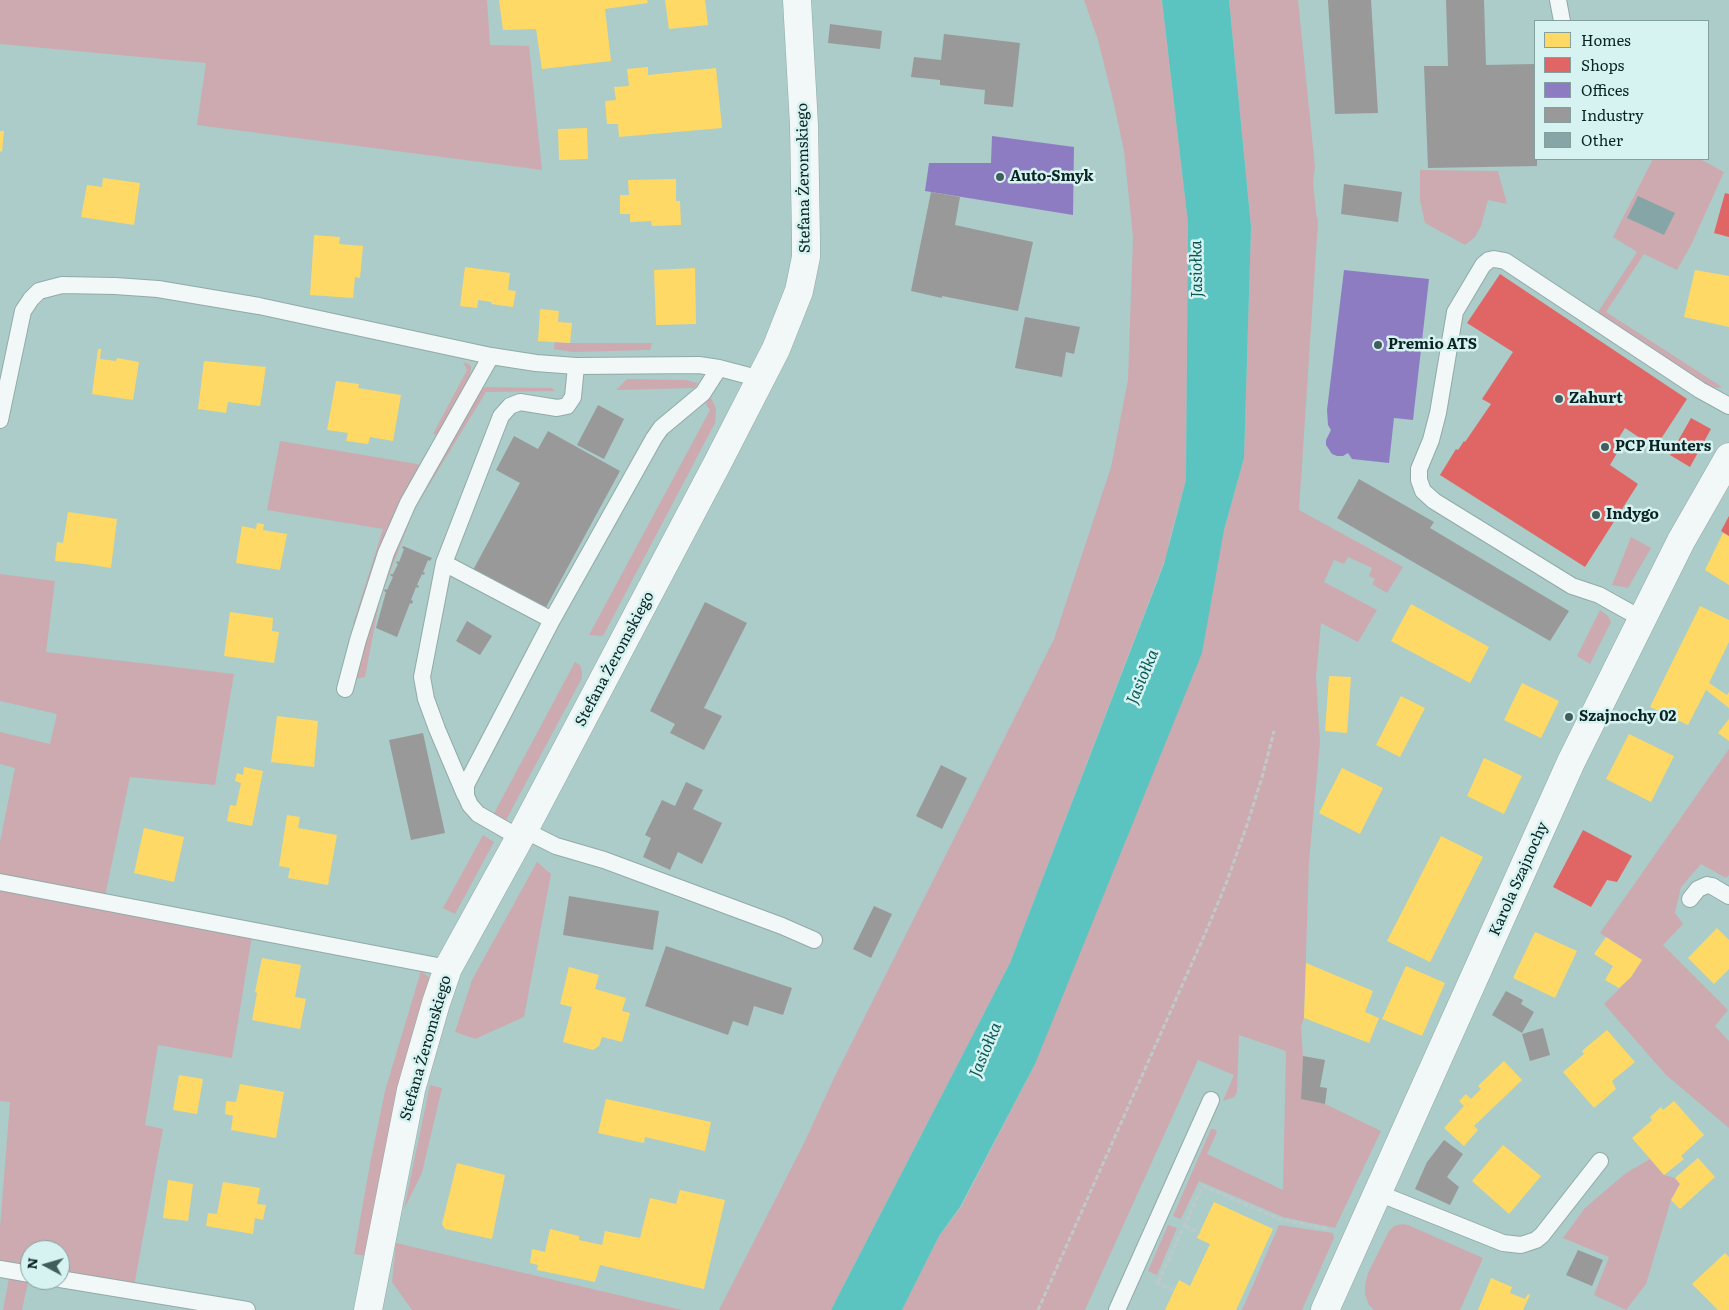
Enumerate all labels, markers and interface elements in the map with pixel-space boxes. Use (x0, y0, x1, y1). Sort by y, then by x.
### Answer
legend (1534, 20, 1709, 160)
text: Homes (1581, 28, 1631, 51)
text: Shops (1581, 53, 1624, 76)
text: Offices (1581, 78, 1629, 101)
street label: Stefana Żeromskiego (794, 103, 814, 253)
text: Industry (1581, 103, 1644, 126)
text: Other (1581, 128, 1623, 151)
place label: Auto-Smyk (1010, 168, 1094, 186)
marker: Auto-Smyk (994, 171, 1006, 183)
water label: Jasiołka (1187, 240, 1207, 298)
place label: Premio ATS (1388, 336, 1477, 354)
marker: Premio ATS (1372, 339, 1384, 351)
place label: Zahurt (1569, 390, 1623, 408)
marker: Zahurt (1553, 393, 1565, 405)
place label: PCP Hunters (1615, 438, 1711, 456)
marker: PCP Hunters (1599, 441, 1611, 453)
place label: Indygo (1606, 506, 1659, 524)
marker: Indygo (1590, 509, 1602, 521)
street label: Stefana Żeromskiego (572, 588, 658, 730)
water label: Jasiołka (1123, 647, 1163, 707)
place label: Szajnochy 02 (1579, 708, 1676, 726)
marker: Szajnochy 02 (1563, 711, 1575, 723)
street label: Karola Szajnochy (1486, 819, 1552, 939)
street label: Stefana Żeromskiego (397, 973, 455, 1123)
water label: Jasiołka (966, 1020, 1006, 1080)
north arrow (20, 1240, 70, 1290)
text: N (21, 1257, 42, 1270)

